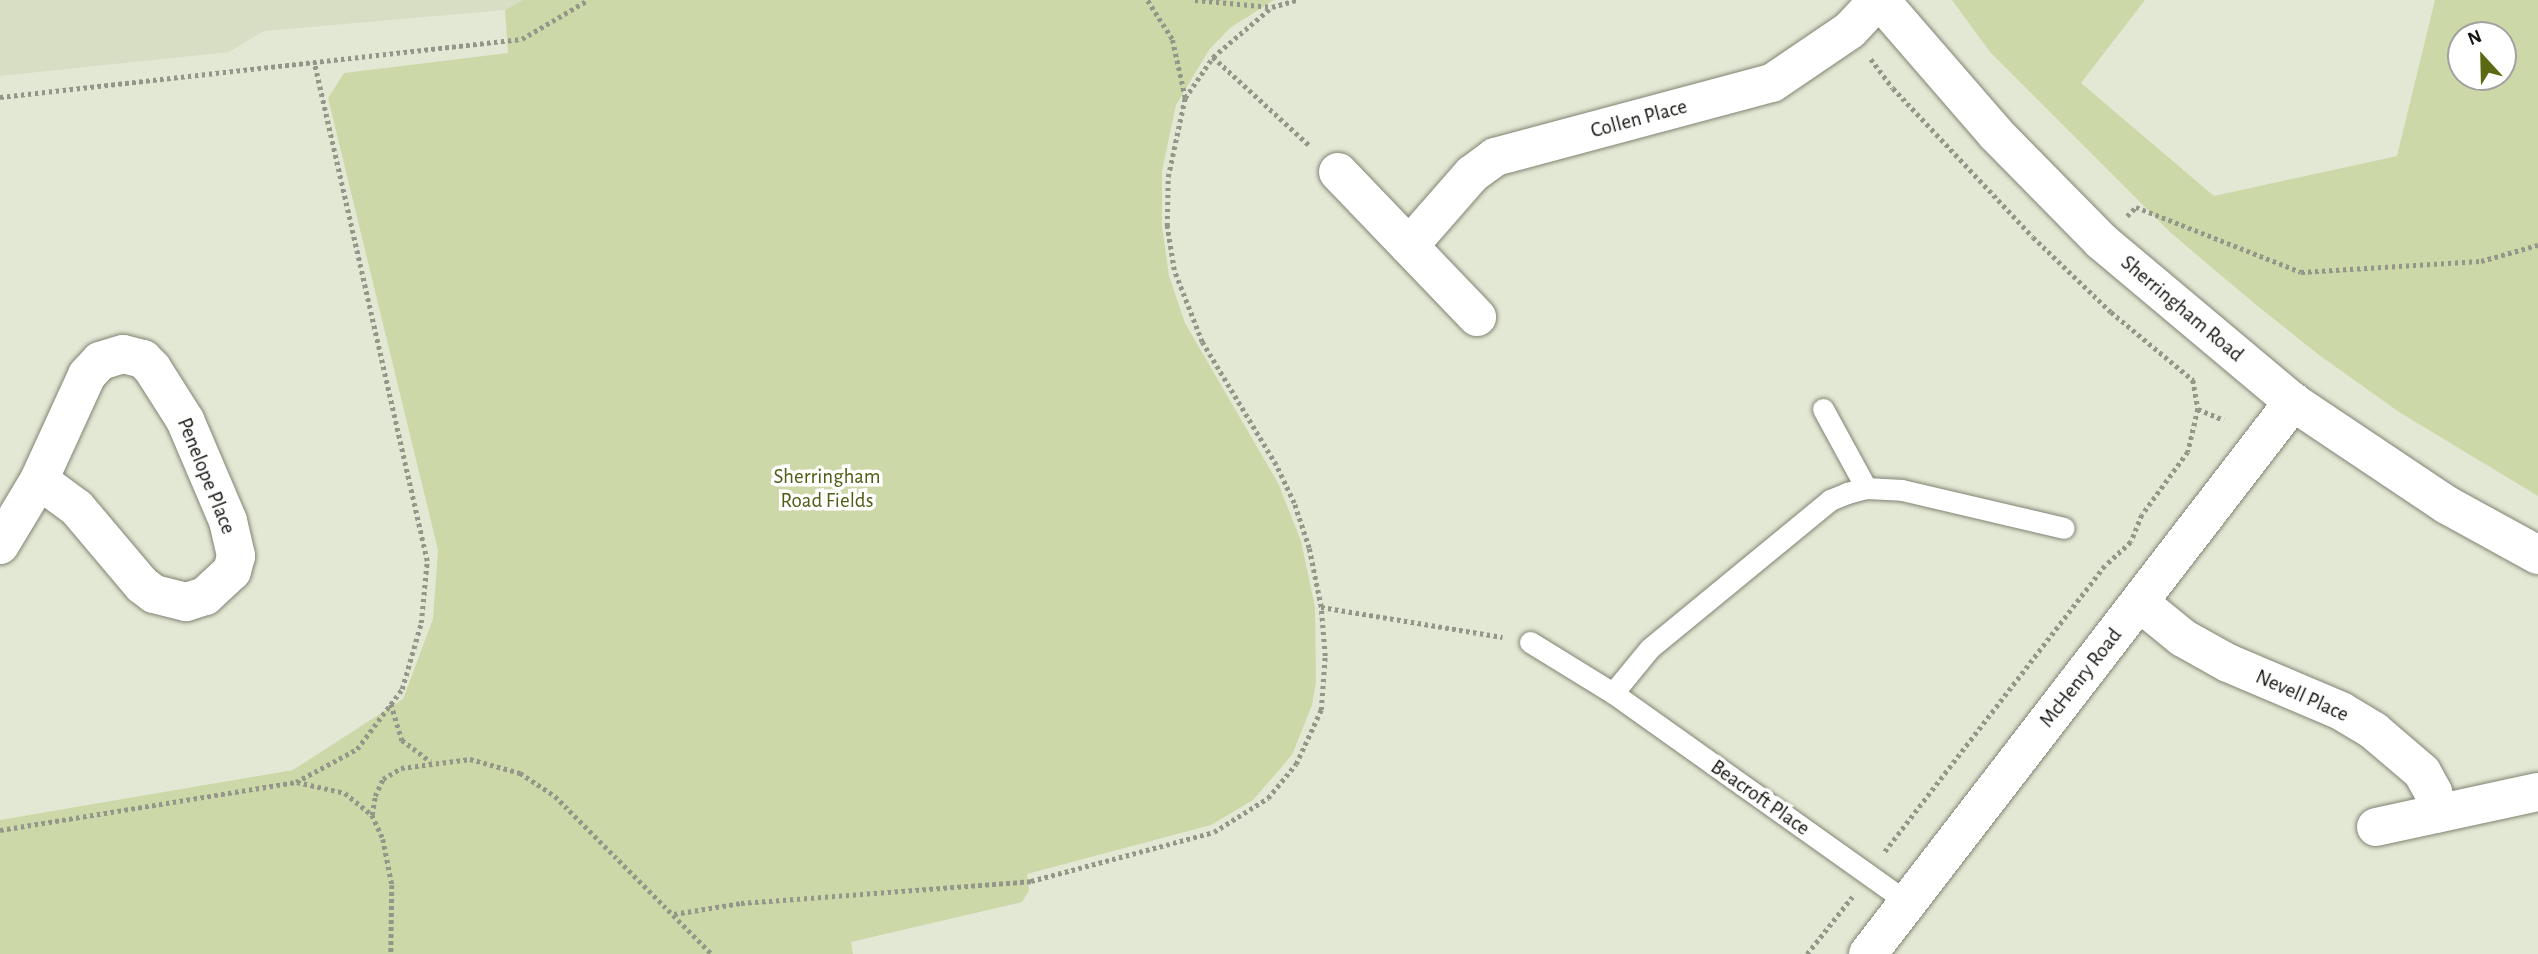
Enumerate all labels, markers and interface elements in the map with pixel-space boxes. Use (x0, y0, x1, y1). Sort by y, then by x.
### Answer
north arrow (2447, 21, 2517, 91)
text: N (2465, 27, 2484, 49)
street label: Collen Place (1588, 94, 1690, 144)
street label: Sherringham Road (2116, 250, 2248, 368)
street label: Penelope Place (171, 414, 241, 538)
park label: Sherringham Road Fields (773, 464, 881, 514)
street label: McHenry Road (2034, 623, 2128, 733)
street label: Nevell Place (2252, 664, 2352, 728)
street label: Beacroft Place (1706, 755, 1814, 841)

